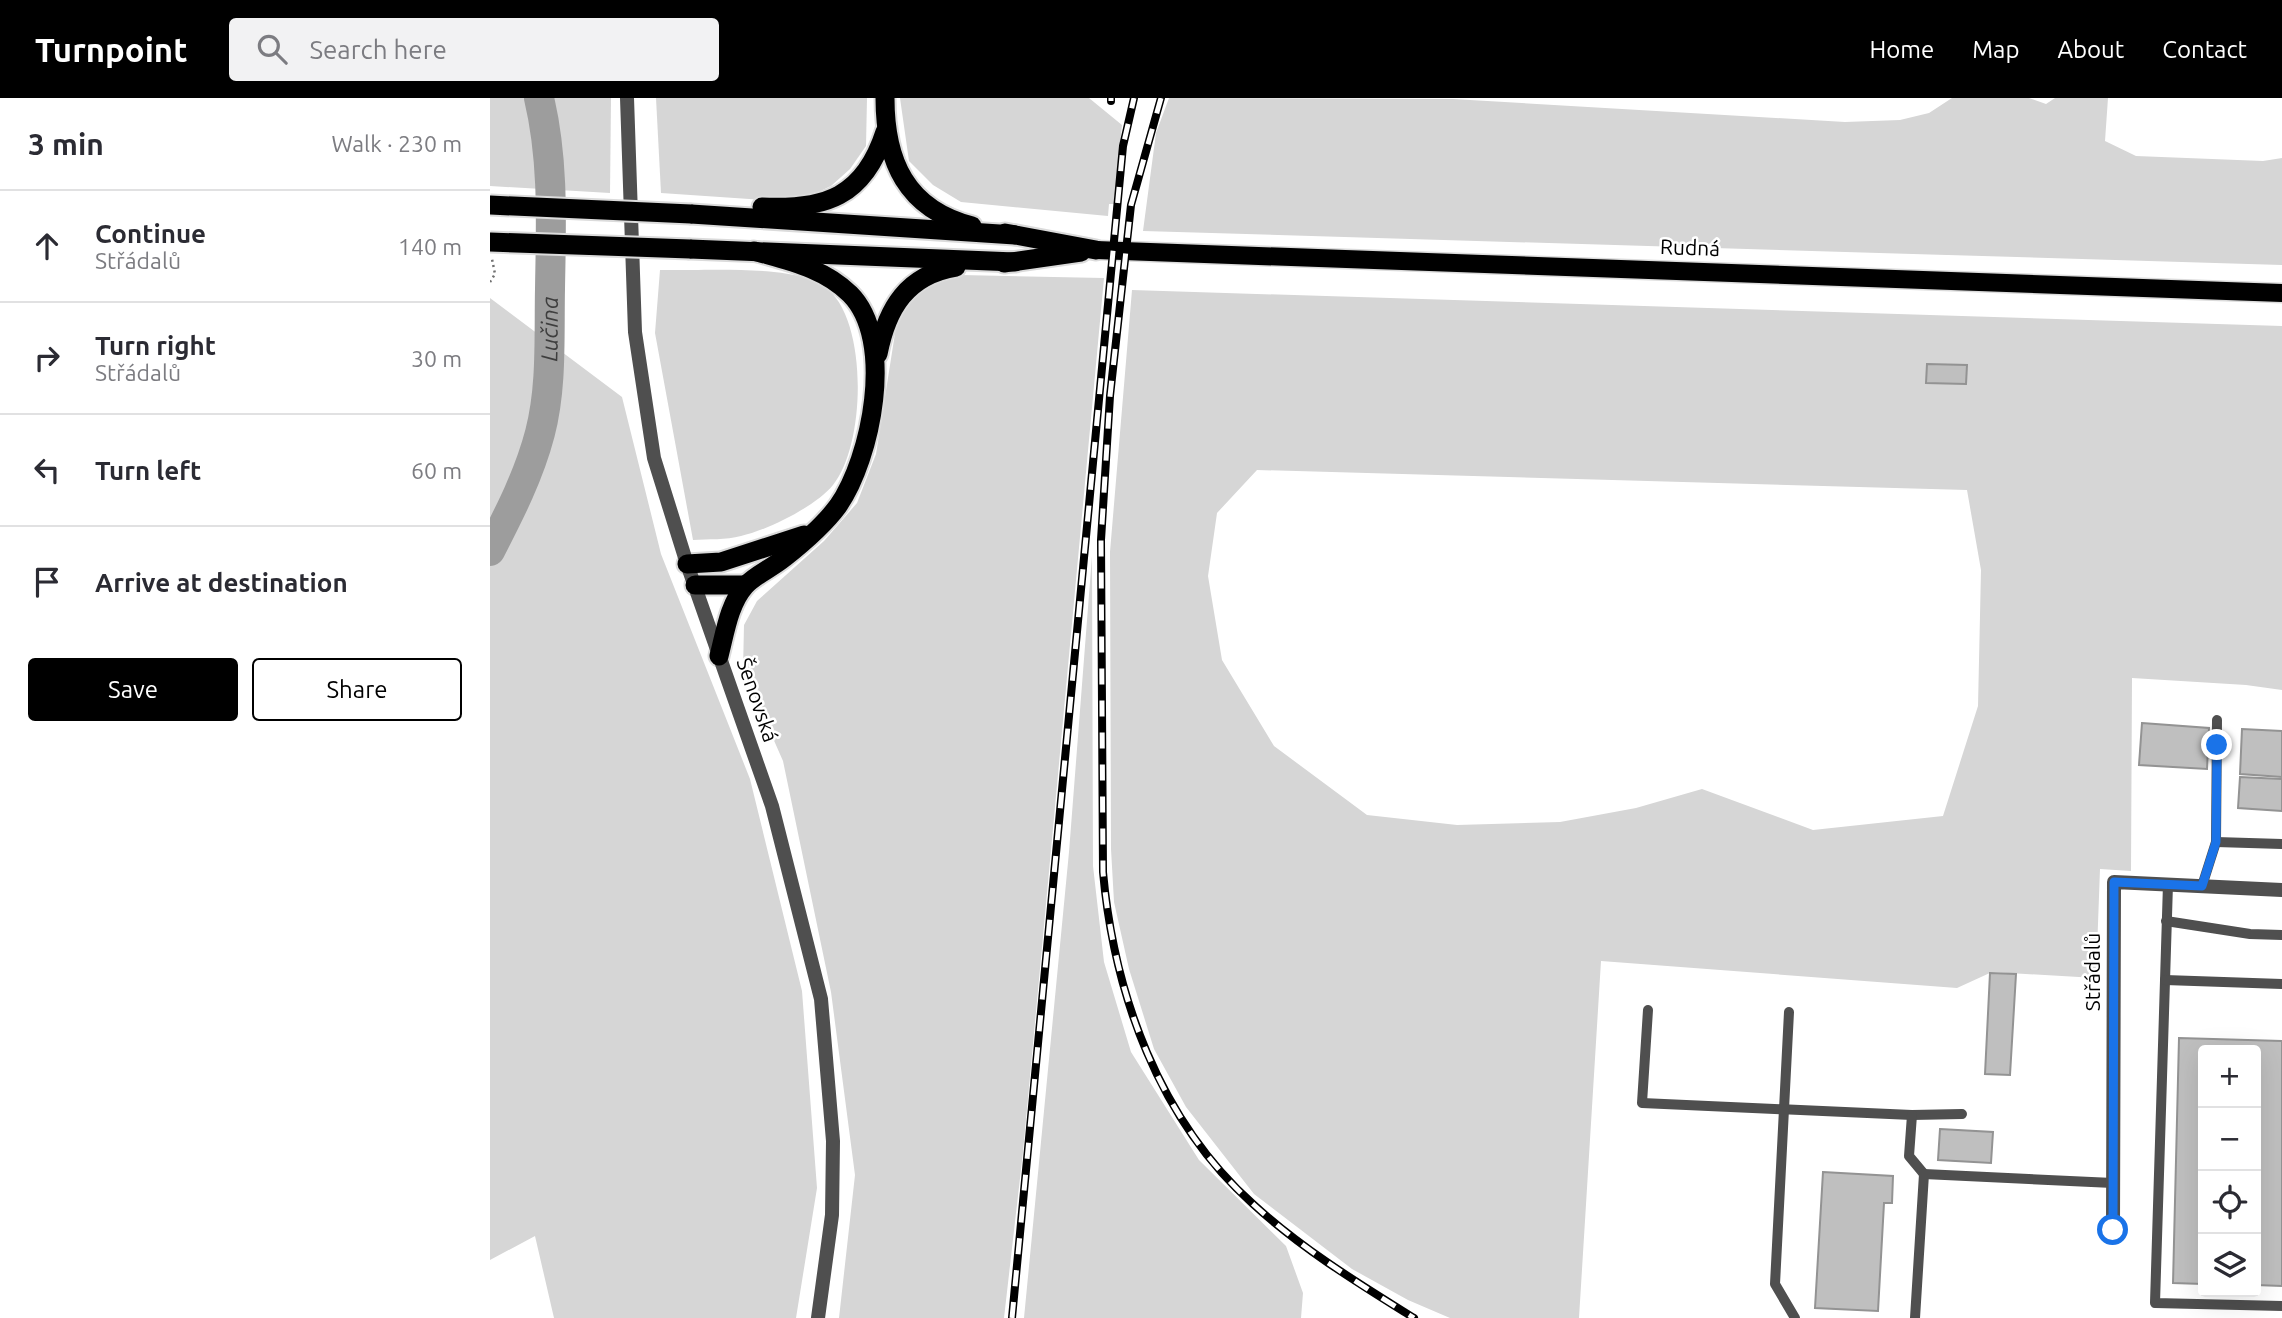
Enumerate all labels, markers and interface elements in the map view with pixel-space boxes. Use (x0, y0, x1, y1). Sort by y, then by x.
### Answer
search box (229, 18, 719, 81)
icon: search (253, 30, 291, 68)
text: Turnpoint (35, 31, 187, 68)
text: Search here (309, 35, 447, 64)
text: Home (1869, 36, 1934, 63)
text: Map (1972, 36, 2019, 63)
text: About (2057, 36, 2124, 63)
text: Contact (2162, 36, 2247, 63)
text: 3 min (28, 127, 104, 161)
text: Walk · 230 m (331, 131, 462, 156)
text: Continue (95, 219, 206, 248)
icon: ahead (28, 227, 66, 265)
text: 140 m (398, 234, 462, 259)
street label: Rudná (1660, 234, 1721, 260)
text: Střádalů (95, 248, 181, 273)
water label: Lučina (536, 296, 562, 362)
text: Turn right (95, 331, 216, 360)
icon: right (28, 339, 66, 377)
text: 30 m (411, 346, 462, 371)
text: Střádalů (95, 360, 181, 385)
icon: left (28, 451, 66, 489)
text: Turn left (95, 456, 201, 485)
text: 60 m (411, 458, 462, 483)
icon: arrive (28, 563, 66, 601)
text: Arrive at destination (95, 568, 348, 597)
street label: Šenovská (732, 654, 784, 745)
button: Save (28, 658, 238, 721)
button: Share (252, 658, 462, 721)
route end (2201, 729, 2232, 760)
street label: Střádalů (2080, 933, 2104, 1011)
map controls (2198, 1045, 2261, 1297)
button: + (2198, 1045, 2261, 1108)
button: − (2198, 1108, 2261, 1171)
button: locate (2198, 1171, 2261, 1234)
route start (2097, 1214, 2128, 1245)
button: layers (2198, 1234, 2261, 1297)

